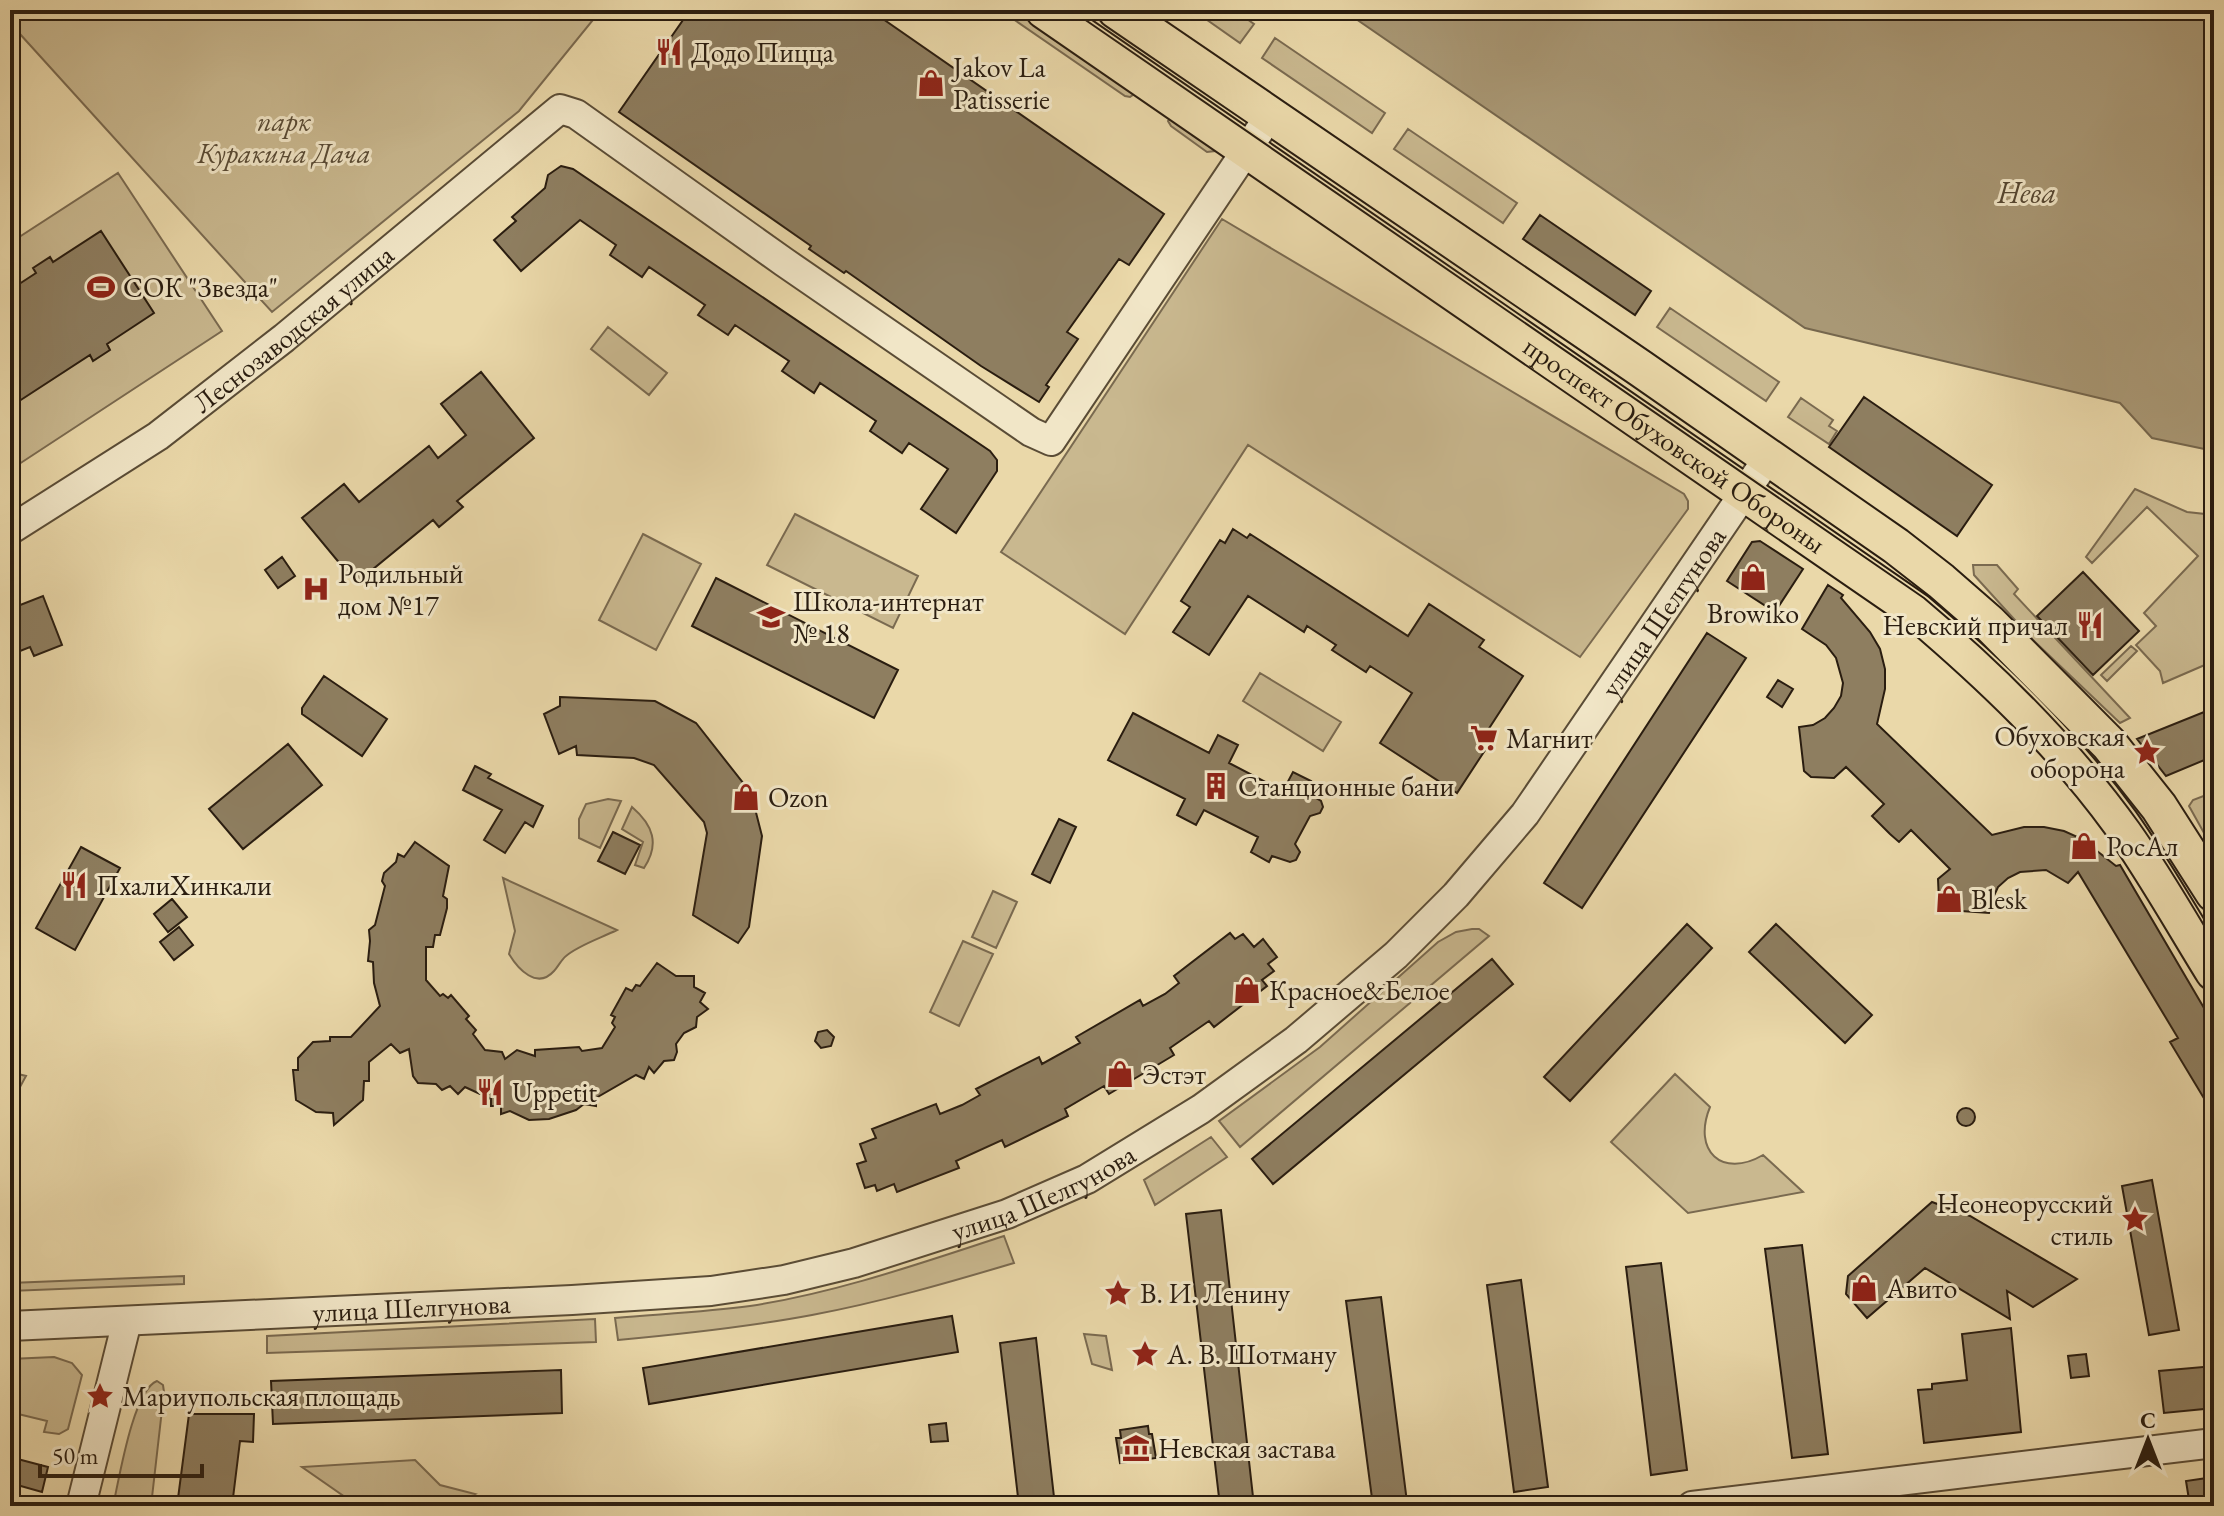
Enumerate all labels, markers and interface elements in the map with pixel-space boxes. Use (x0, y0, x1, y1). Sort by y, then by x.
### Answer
place label: Додо Пицца (691, 34, 835, 70)
restaurant icon: Додо Пицца (654, 37, 684, 67)
place label: Jakov La Patisserie (951, 49, 1050, 117)
shop icon: Jakov La Patisserie (916, 68, 946, 98)
park label: парк Куракина Дача (196, 103, 371, 171)
water label: Нева (1997, 173, 2056, 212)
street label: Леснозаводская улица (185, 236, 402, 420)
place label: СОК "Звезда" (123, 269, 278, 305)
sports icon: СОК "Звезда" (86, 272, 116, 302)
street label: проспект Обуховской Обороны (1517, 328, 1833, 561)
street label: улица Шелгунова (1592, 519, 1734, 704)
place label: Родильный дом №17 (338, 555, 464, 623)
shop icon: Browiko (1738, 562, 1768, 592)
hospital icon: Родильный дом №17 (301, 574, 331, 604)
place label: Школа-интернат № 18 (793, 583, 984, 651)
place label: Browiko (1707, 595, 1799, 631)
school or university icon: Школа-интернат № 18 (756, 602, 786, 632)
place label: Невский причал (1882, 607, 2068, 643)
restaurant icon: Невский причал (2075, 610, 2105, 640)
place label: Обуховская оборона (1994, 718, 2126, 786)
place label: Магнит (1506, 720, 1593, 756)
supermarket icon: Магнит (1469, 723, 1499, 753)
place icon: Обуховская оборона (2132, 737, 2162, 767)
place label: Станционные бани (1238, 768, 1454, 804)
building icon: Станционные бани (1201, 771, 1231, 801)
place label: Ozon (768, 779, 829, 815)
shop icon: Ozon (731, 782, 761, 812)
place label: РосАл (2106, 828, 2178, 864)
shop icon: РосАл (2069, 831, 2099, 861)
place label: ПхалиХинкали (96, 867, 272, 903)
restaurant icon: ПхалиХинкали (59, 870, 89, 900)
place label: Blesk (1971, 881, 2028, 917)
shop icon: Blesk (1934, 884, 1964, 914)
place label: Красное&Белое (1269, 972, 1450, 1008)
shop icon: Красное&Белое (1232, 975, 1262, 1005)
place label: Эстэт (1142, 1056, 1207, 1092)
shop icon: Эстэт (1105, 1059, 1135, 1089)
place label: Uppetit (512, 1074, 597, 1110)
restaurant icon: Uppetit (475, 1077, 505, 1107)
street label: улица Шелгунова (947, 1135, 1143, 1249)
place label: Неонеорусский стиль (1937, 1185, 2113, 1253)
place icon: Неонеорусский стиль (2120, 1204, 2150, 1234)
place label: Авито (1885, 1270, 1957, 1306)
shop icon: Авито (1849, 1273, 1879, 1303)
place label: В. И. Ленину (1140, 1275, 1291, 1311)
place icon: В. И. Ленину (1103, 1278, 1133, 1308)
street label: улица Шелгунова (312, 1285, 512, 1330)
place label: А. В. Шотману (1166, 1336, 1337, 1372)
place icon: А. В. Шотману (1130, 1339, 1160, 1369)
place label: Мариупольская площадь (122, 1378, 401, 1414)
place icon: Мариупольская площадь (85, 1381, 115, 1411)
north arrow (2108, 1400, 2188, 1480)
text: С (2140, 1406, 2156, 1435)
scale bar (40, 1428, 202, 1478)
place label: Невская застава (1158, 1430, 1336, 1466)
museum icon: Невская застава (1121, 1433, 1151, 1463)
text: 50 m (52, 1440, 99, 1471)

